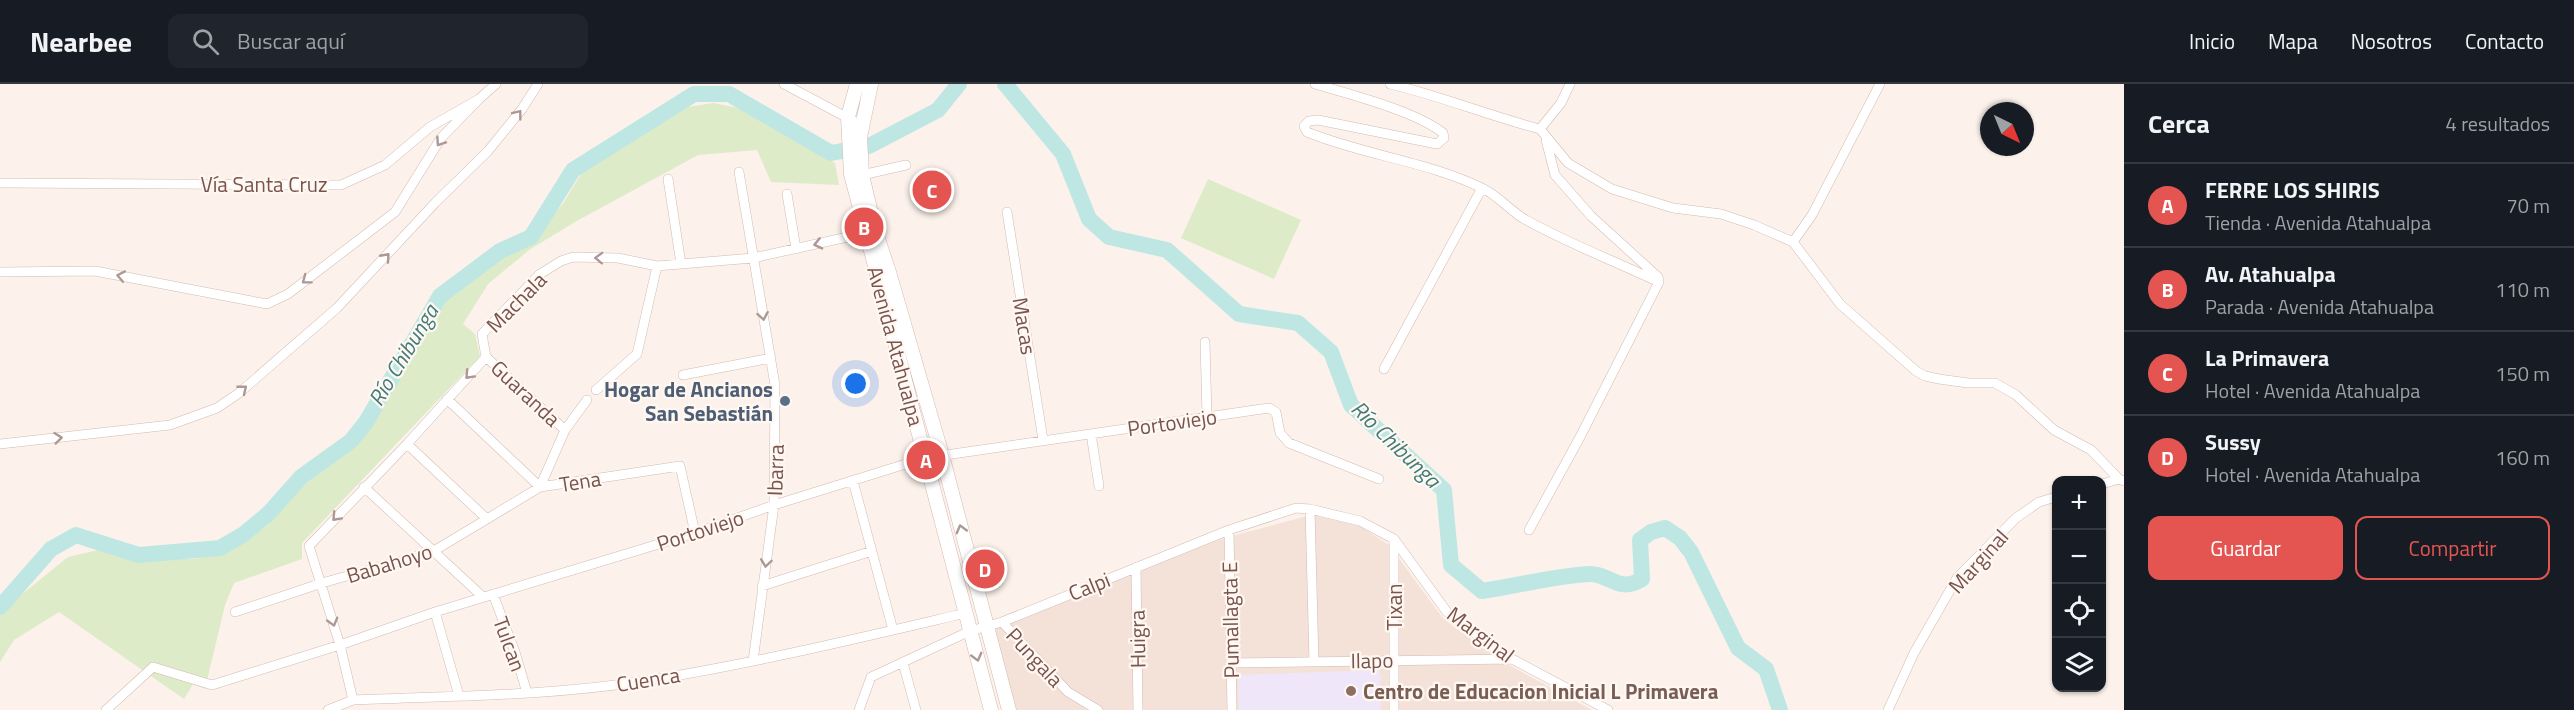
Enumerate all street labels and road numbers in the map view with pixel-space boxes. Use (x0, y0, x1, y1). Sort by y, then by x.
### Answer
street label: Vía Santa Cruz (201, 168, 327, 200)
street label: Avenida Atahualpa (859, 263, 933, 430)
street label: Machala (478, 264, 554, 340)
street label: Macas (1005, 295, 1045, 357)
street label: Guaranda (484, 352, 568, 434)
street label: Portoviejo (1125, 400, 1219, 444)
street label: Ibarra (758, 443, 792, 496)
street label: Tena (557, 462, 603, 500)
street label: Portoviejo (652, 501, 748, 559)
street label: Marginal (1940, 522, 2016, 600)
street label: Babahoyo (342, 535, 436, 591)
street label: Pumallagta E (1213, 561, 1247, 679)
street label: Calpi (1063, 563, 1115, 609)
street label: Tixan (1378, 584, 1410, 630)
street label: Marginal (1440, 598, 1522, 670)
street label: Huigra (1120, 609, 1154, 669)
street label: Tulcan (485, 612, 535, 676)
street label: Pungala (999, 620, 1071, 694)
street label: Ilapo (1350, 644, 1394, 676)
street label: Cuenca (614, 658, 683, 700)

